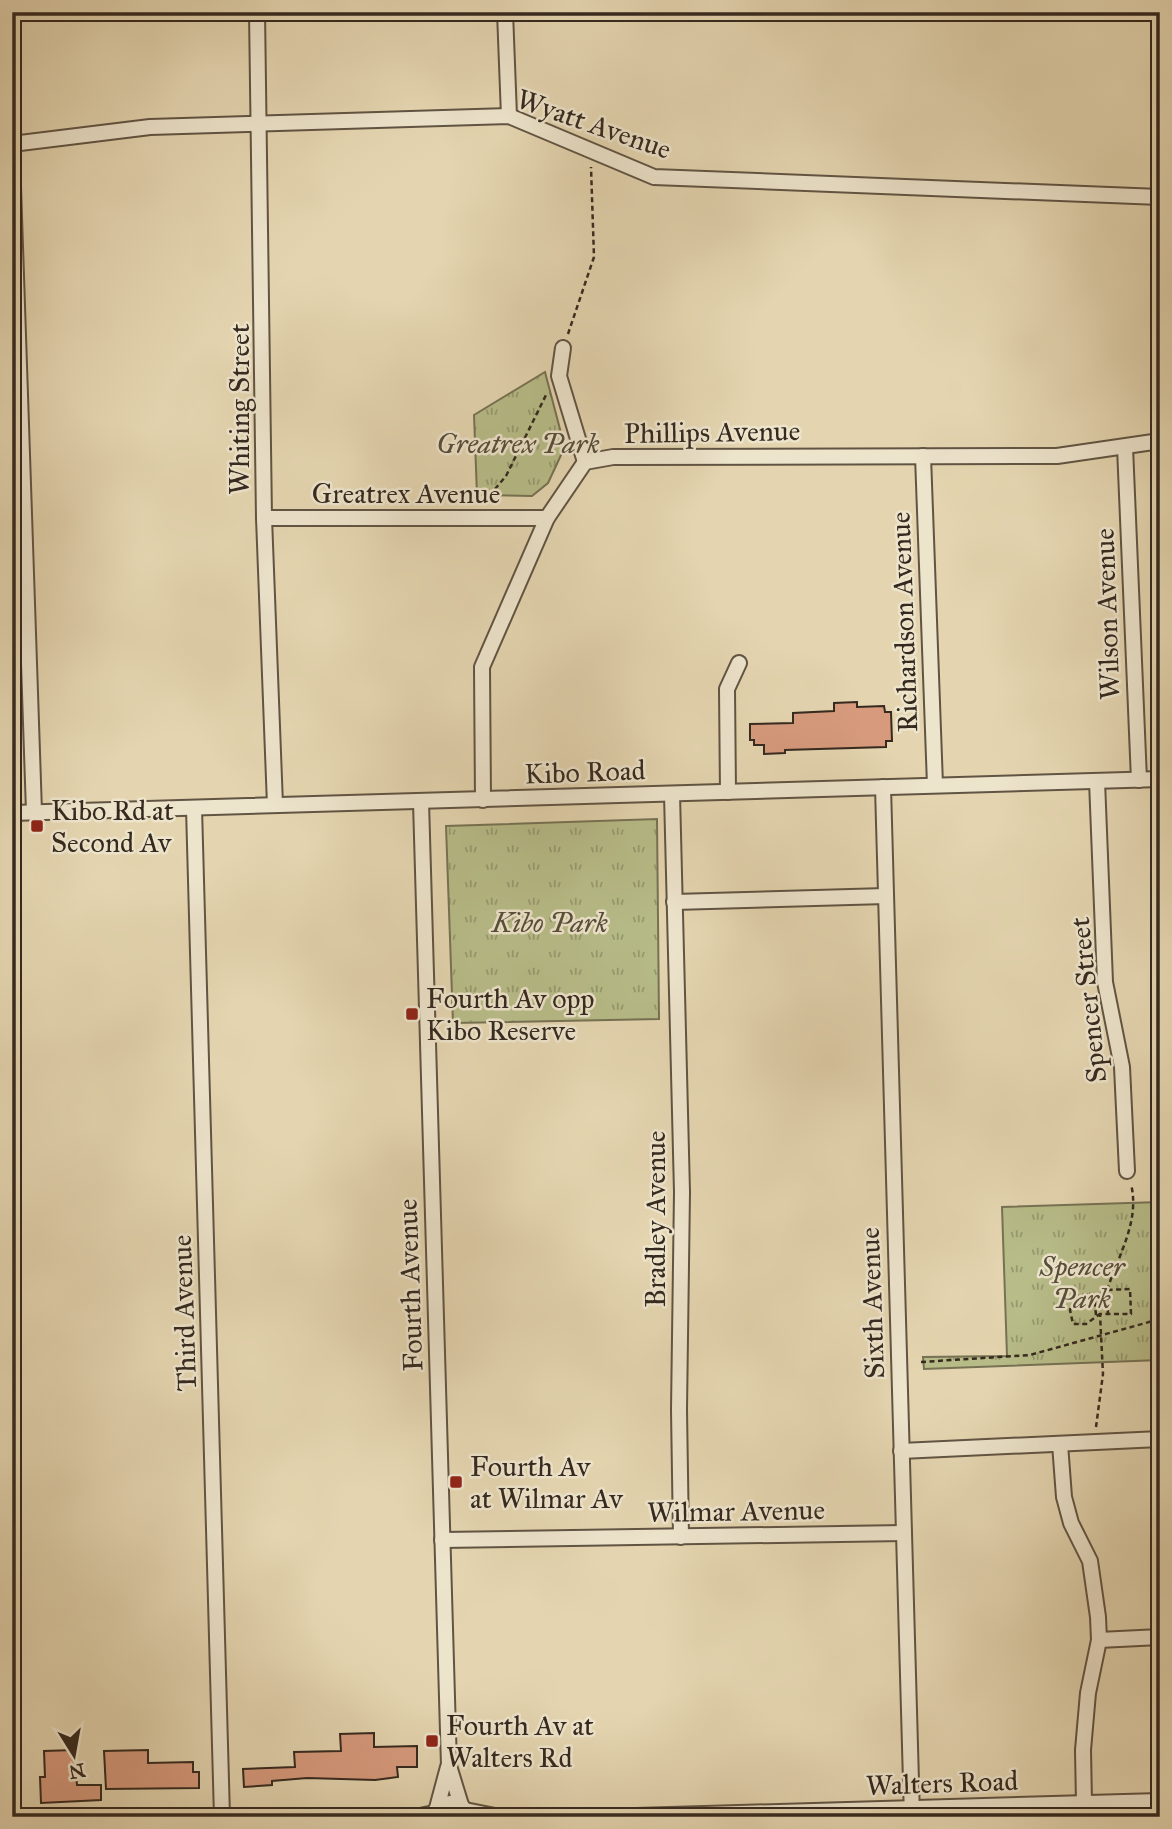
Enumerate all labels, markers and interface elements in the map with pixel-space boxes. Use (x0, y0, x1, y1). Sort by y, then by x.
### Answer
street label: Wyatt Avenue (512, 81, 676, 167)
street label: Whiting Street (222, 323, 257, 495)
street label: Phillips Avenue (623, 413, 801, 451)
park label: Greatrex Park (436, 426, 600, 461)
street label: Greatrex Avenue (312, 476, 500, 511)
street label: Richardson Avenue (883, 511, 925, 733)
street label: Wilson Avenue (1087, 528, 1127, 700)
street label: Kibo Road (524, 752, 646, 792)
place label: Kibo Rd at Second Av (51, 793, 174, 860)
marker: Kibo Rd at Second Av (29, 818, 45, 834)
park label: Kibo Park (490, 905, 608, 940)
street label: Spencer Street (1062, 915, 1114, 1085)
place label: Fourth Av opp Kibo Reserve (426, 981, 595, 1048)
marker: Fourth Av opp Kibo Reserve (404, 1006, 420, 1022)
street label: Bradley Avenue (638, 1131, 673, 1307)
street label: Fourth Avenue (389, 1198, 431, 1372)
street label: Sixth Avenue (852, 1227, 892, 1379)
street label: Third Avenue (164, 1234, 204, 1392)
park label: Spencer Park (1038, 1249, 1126, 1316)
place label: Fourth Av at Wilmar Av (470, 1449, 624, 1516)
marker: Fourth Av at Wilmar Av (448, 1474, 464, 1490)
street label: Wilmar Avenue (647, 1492, 825, 1530)
place label: Fourth Av at Walters Rd (446, 1708, 594, 1775)
north arrow (38, 1720, 108, 1790)
marker: Fourth Av at Walters Rd (424, 1733, 440, 1749)
text: N (67, 1758, 87, 1784)
street label: Walters Road (865, 1763, 1019, 1803)

